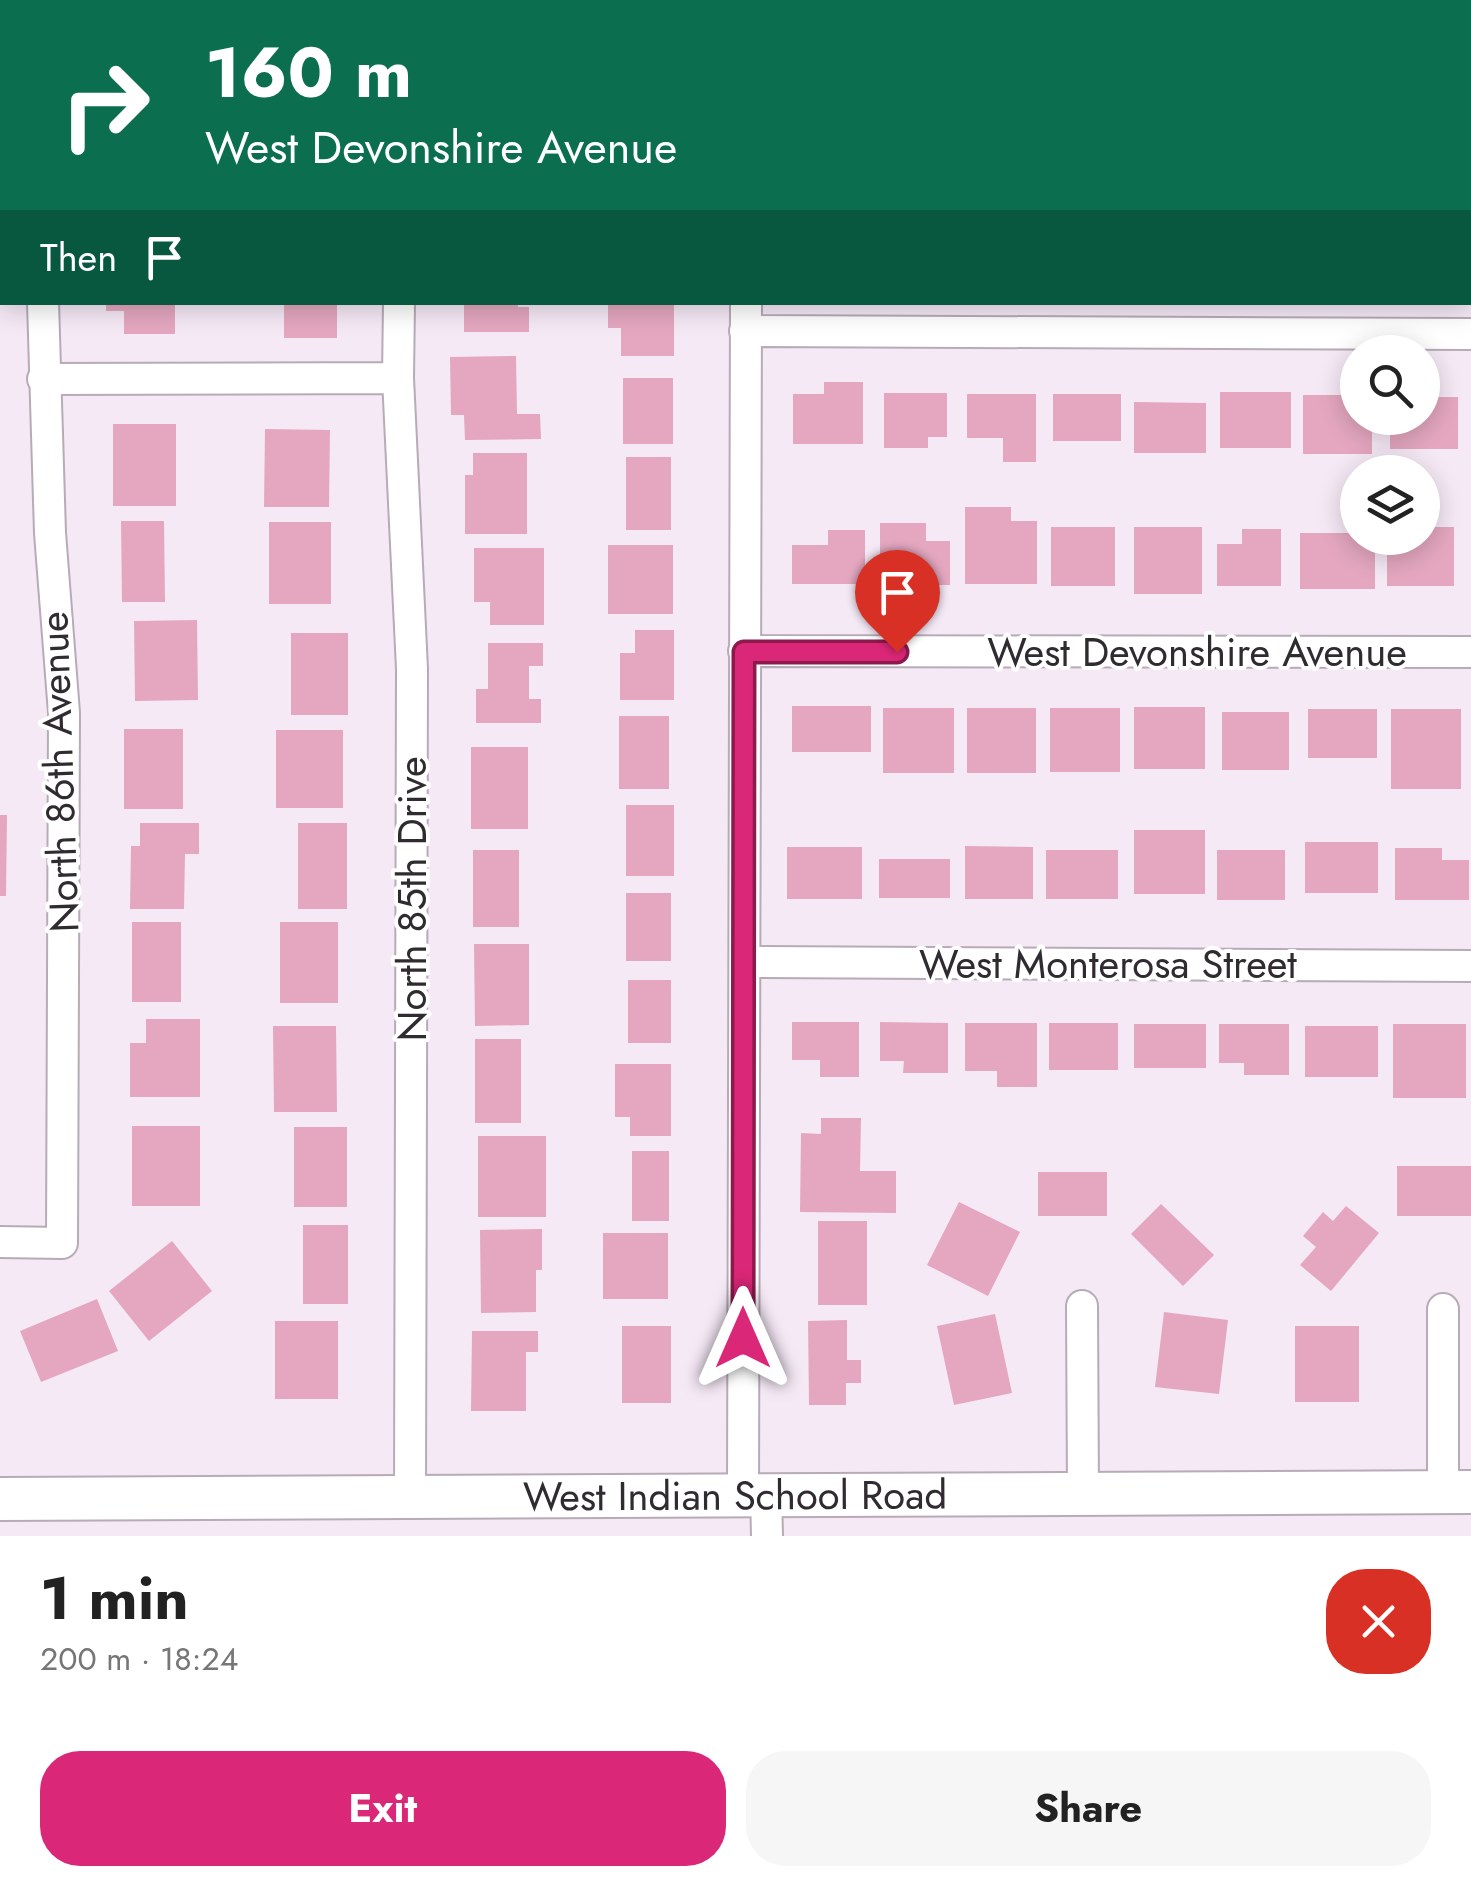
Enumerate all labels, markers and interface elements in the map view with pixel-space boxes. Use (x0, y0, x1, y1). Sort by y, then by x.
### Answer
text: 160 m (205, 22, 412, 123)
icon: right (40, 40, 170, 170)
text: West Devonshire Avenue (205, 115, 677, 180)
text: Then (40, 230, 117, 285)
icon: arrive (137, 230, 192, 285)
map controls (1340, 335, 1440, 555)
button: search (1340, 335, 1440, 435)
button: layers (1340, 455, 1440, 555)
pin (855, 550, 940, 653)
icon: arrive (870, 565, 925, 620)
street label: North 86th Avenue (24, 610, 94, 934)
street label: West Devonshire Avenue (987, 623, 1407, 681)
street label: North 85th Drive (383, 756, 441, 1042)
street label: West Monterosa Street (919, 935, 1297, 993)
position arrow (691, 1286, 795, 1390)
street label: West Indian School Road (523, 1465, 947, 1526)
text: 1 min (40, 1555, 189, 1642)
button: close (1326, 1569, 1431, 1674)
text: 200 m · 18:24 (40, 1636, 238, 1682)
button: Exit (40, 1751, 726, 1866)
button: Share (746, 1751, 1431, 1866)

